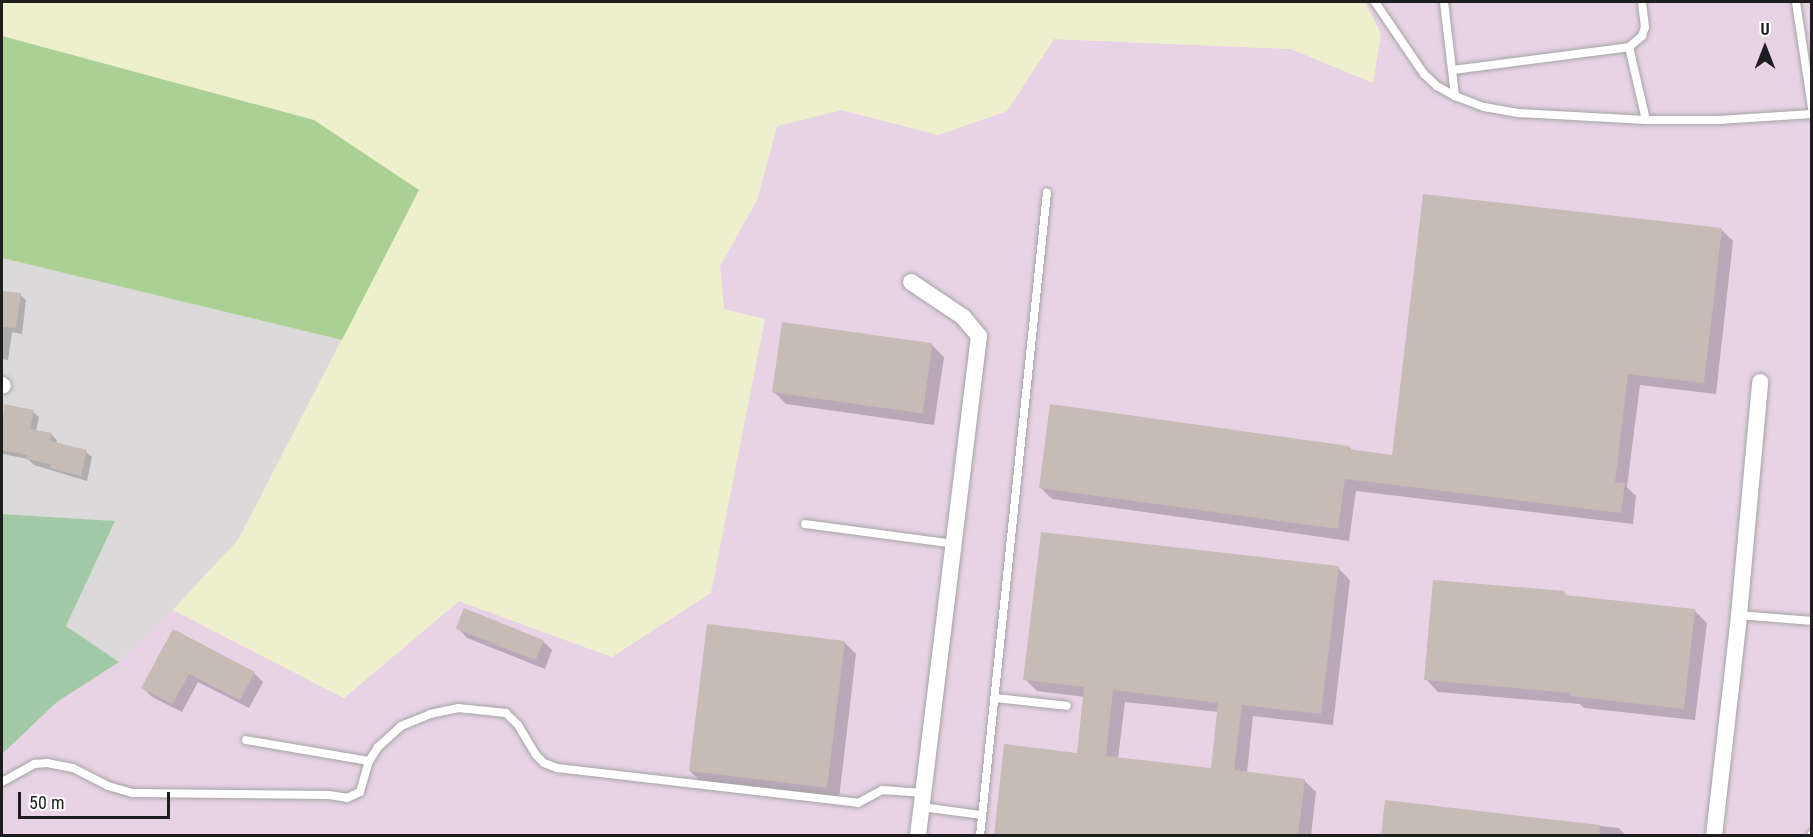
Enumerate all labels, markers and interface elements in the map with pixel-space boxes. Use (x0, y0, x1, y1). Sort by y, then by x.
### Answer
north arrow (1735, 18, 1795, 78)
text: U (1760, 20, 1770, 39)
scale bar (21, 780, 172, 818)
text: 50 m (29, 792, 64, 813)

